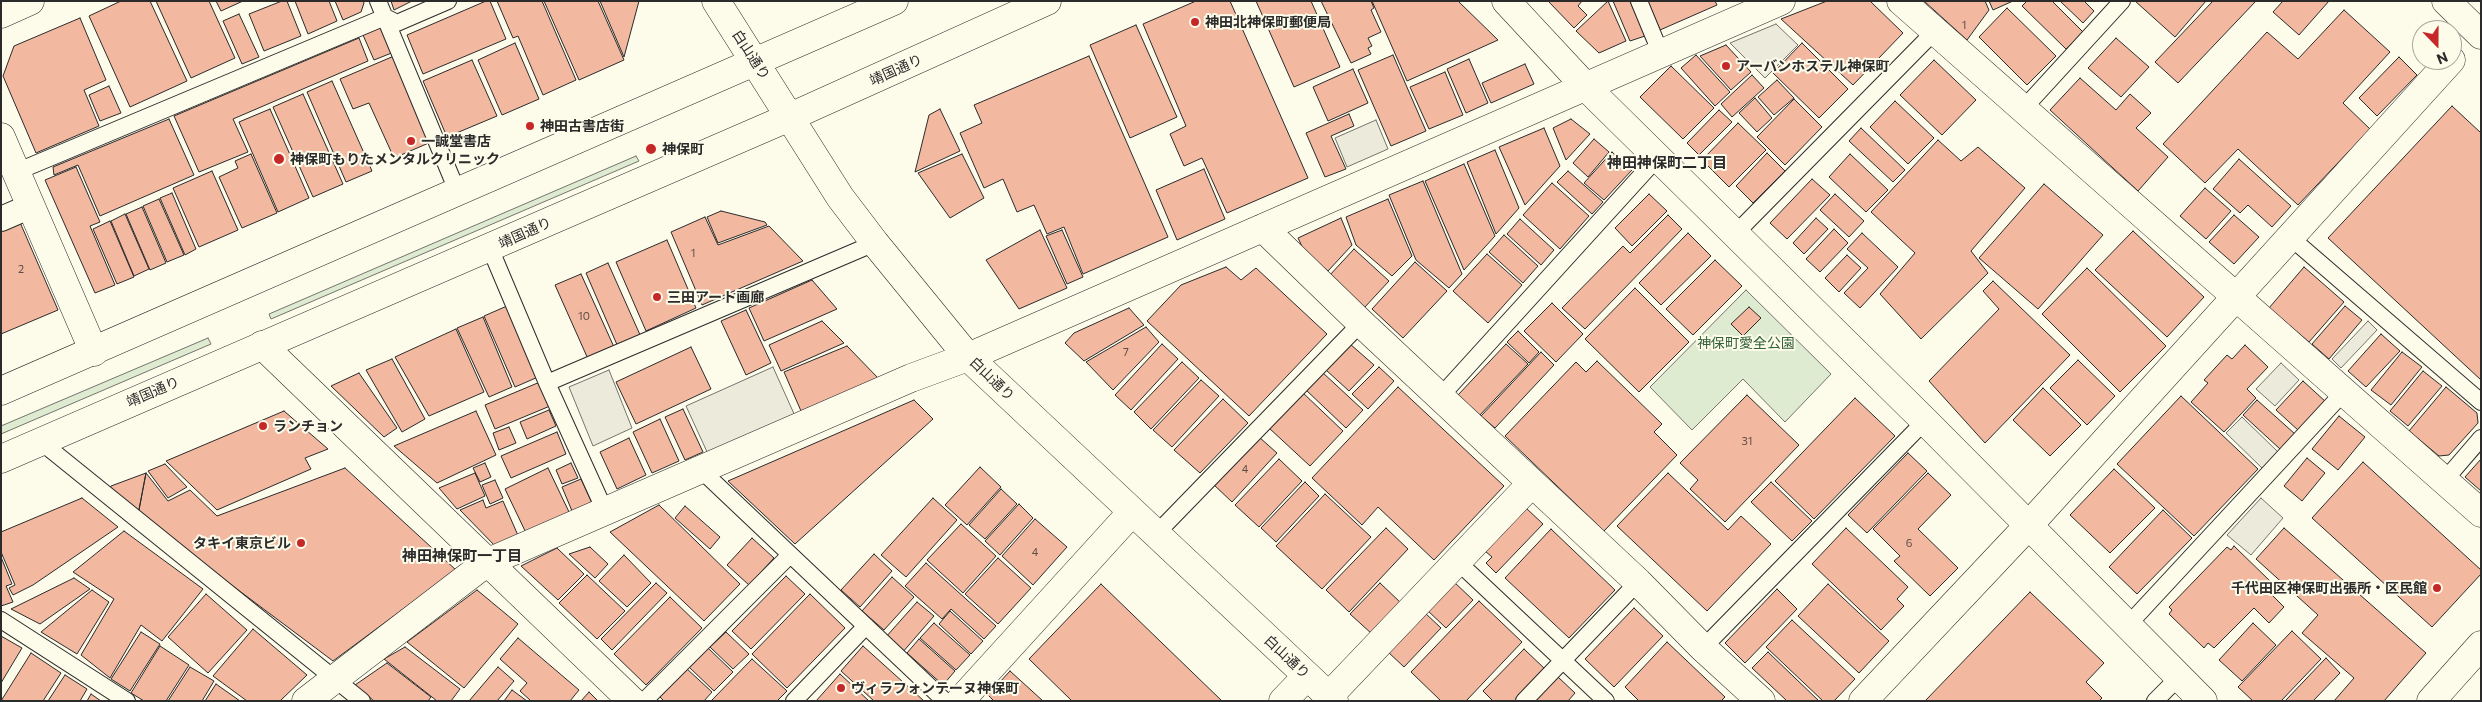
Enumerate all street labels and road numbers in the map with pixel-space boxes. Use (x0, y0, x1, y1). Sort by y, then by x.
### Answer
street label: 白山通り (729, 27, 773, 83)
street label: 靖国通り (867, 51, 925, 89)
street label: 靖国通り (496, 214, 554, 252)
street label: 白山通り (966, 354, 1018, 404)
street label: 靖国通り (124, 373, 182, 411)
street label: 白山通り (1261, 632, 1313, 682)

